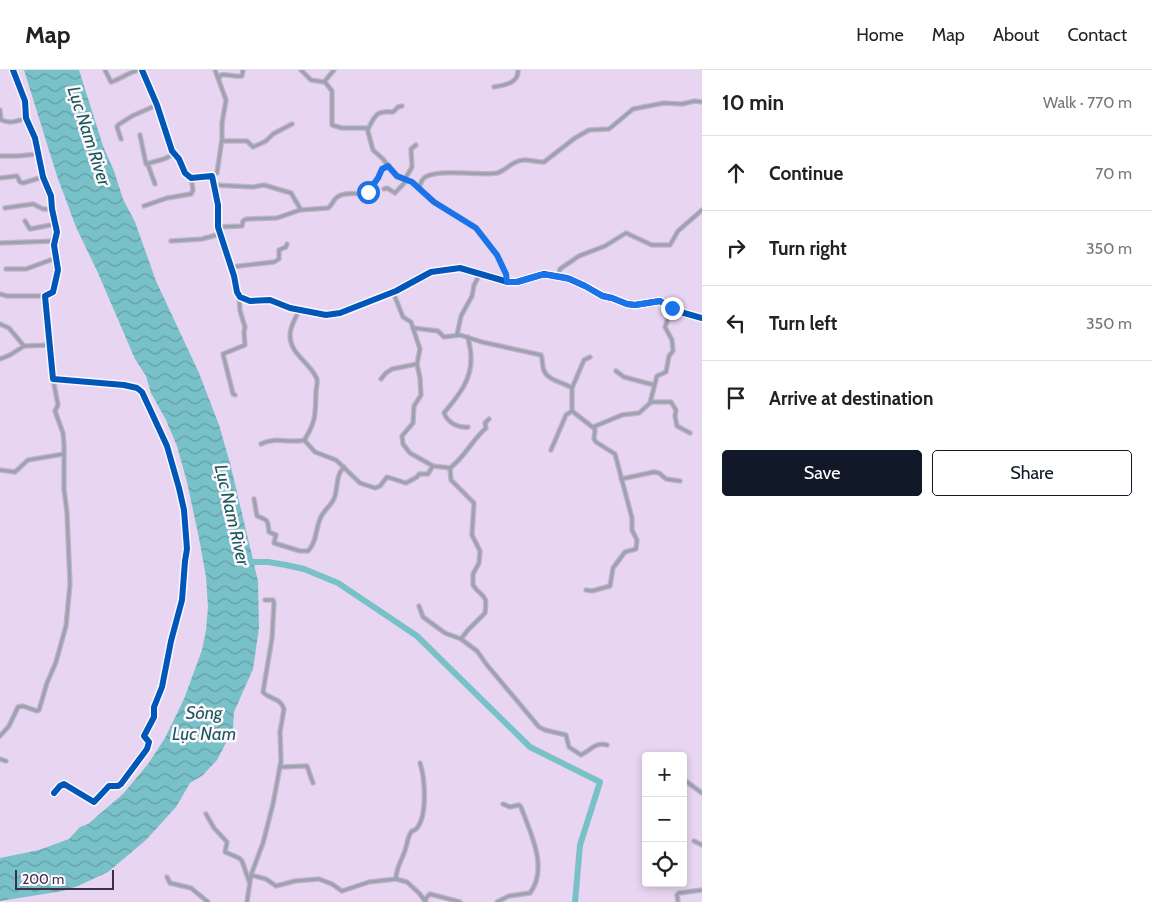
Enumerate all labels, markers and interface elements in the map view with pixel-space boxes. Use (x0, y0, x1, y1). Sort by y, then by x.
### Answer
text: Map (25, 20, 71, 49)
text: Home (856, 24, 904, 46)
text: Map (932, 24, 965, 46)
text: About (993, 24, 1039, 46)
text: Contact (1067, 24, 1127, 46)
water label: Lục Nam River (63, 83, 116, 190)
text: 10 min (722, 90, 784, 115)
text: Walk · 770 m (1043, 93, 1132, 112)
icon: ahead (722, 159, 750, 187)
text: Continue (769, 162, 843, 185)
text: 70 m (1095, 164, 1132, 183)
route start (357, 181, 380, 204)
icon: right (722, 234, 750, 262)
text: Turn right (769, 237, 847, 260)
text: 350 m (1086, 239, 1132, 258)
route end (661, 297, 684, 320)
icon: left (722, 309, 750, 337)
text: Turn left (769, 312, 837, 335)
text: 350 m (1086, 314, 1132, 333)
icon: arrive (722, 384, 750, 412)
text: Arrive at destination (769, 387, 933, 410)
button: Save (722, 450, 922, 496)
button: Share (932, 450, 1132, 496)
water label: Lục Nam River (210, 462, 255, 569)
water label: Sông Lục Nam (172, 702, 236, 745)
map controls (642, 752, 687, 887)
button: + (642, 752, 687, 797)
button: − (642, 797, 687, 842)
button: locate (642, 842, 687, 887)
scale bar (15, 867, 114, 890)
text: 200 m (22, 870, 64, 888)

